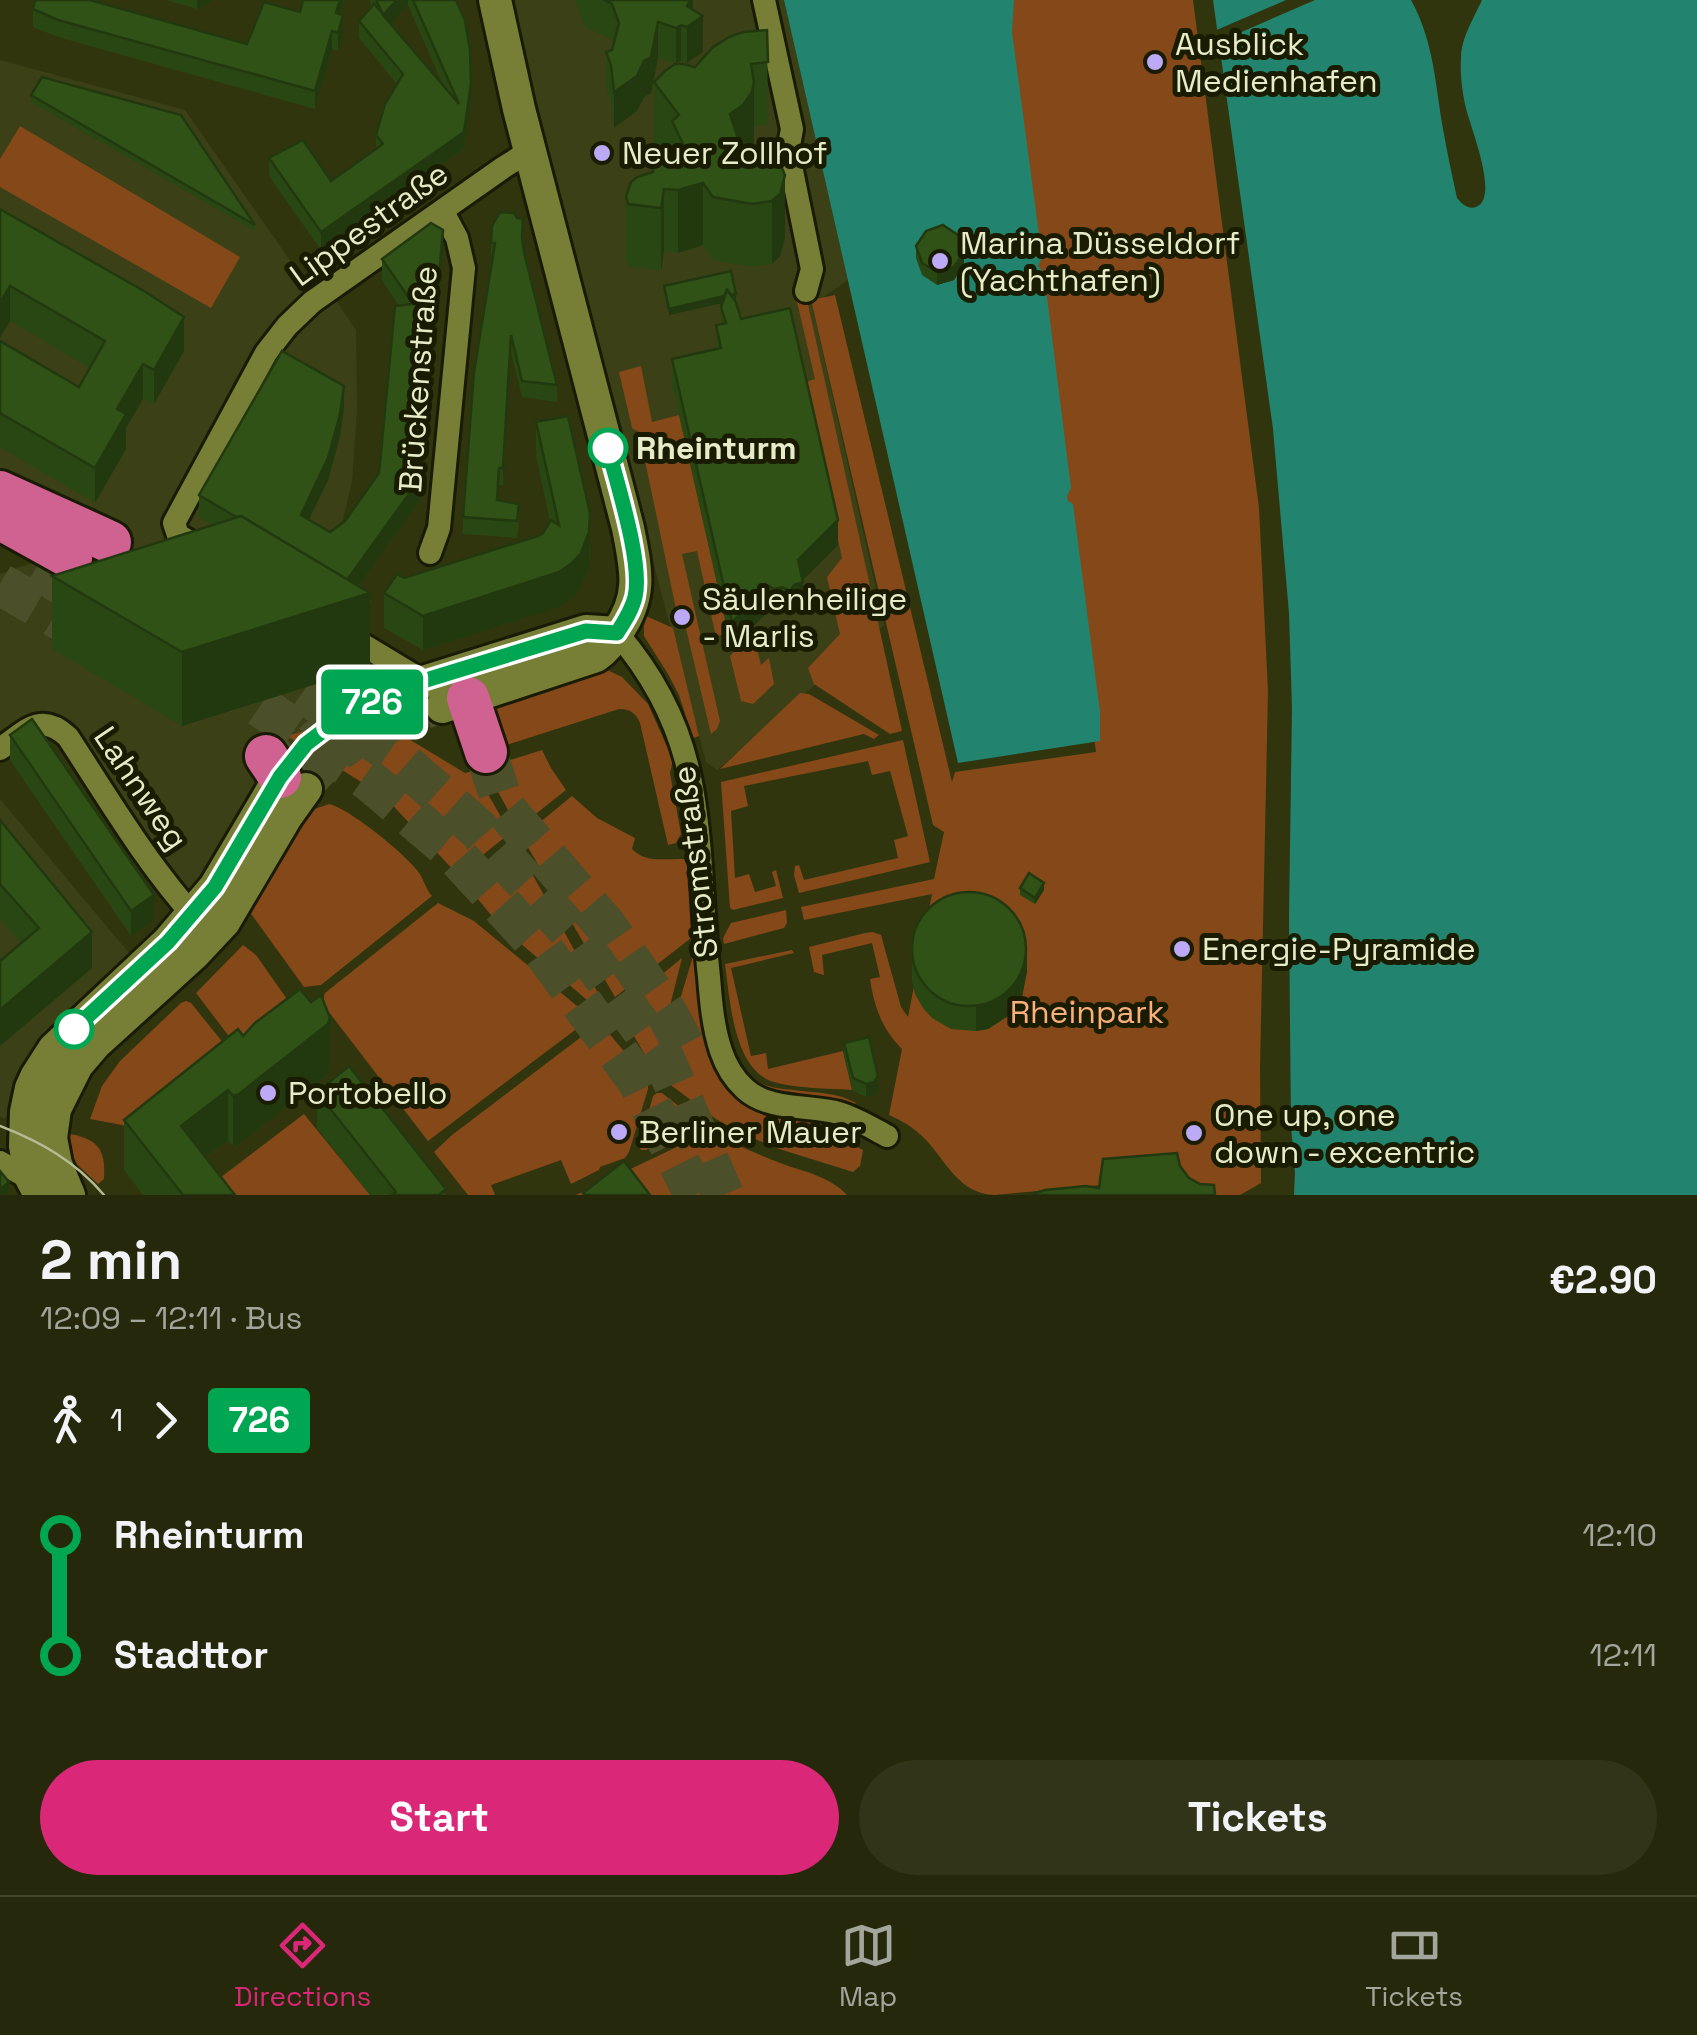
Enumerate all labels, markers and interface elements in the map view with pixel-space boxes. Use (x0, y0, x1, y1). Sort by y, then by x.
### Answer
place label: Ausblick Medienhafen (1175, 24, 1378, 101)
marker: Ausblick Medienhafen (1144, 51, 1166, 73)
place label: Neuer Zollhof (622, 133, 827, 173)
marker: Neuer Zollhof (591, 142, 613, 164)
street label: Lippestraße (282, 153, 456, 295)
place label: Marina Düsseldorf (Yachthafen) (960, 223, 1240, 300)
marker: Marina Düsseldorf (Yachthafen) (929, 250, 951, 272)
street label: Brückenstraße (390, 264, 446, 494)
place label: Rheinturm (636, 428, 796, 468)
marker: Rheinturm (589, 429, 627, 467)
place label: Säulenheilige - Marlis (702, 579, 907, 656)
marker: Säulenheilige - Marlis (671, 606, 693, 628)
line badge: 726 (314, 670, 430, 734)
text: 726 (341, 680, 403, 724)
street label: Lahnweg (85, 719, 197, 857)
street label: Stromstraße (663, 764, 727, 960)
place label: Energie-Pyramide (1202, 929, 1476, 969)
marker: Energie-Pyramide (1171, 938, 1193, 960)
park label: Rheinpark (1010, 992, 1164, 1032)
unlabelled marker (55, 1010, 93, 1048)
place label: Portobello (288, 1073, 447, 1113)
marker: Portobello (257, 1082, 279, 1104)
place label: One up, one down - excentric (1214, 1095, 1475, 1172)
place label: Berliner Mauer (639, 1112, 862, 1152)
marker: Berliner Mauer (608, 1121, 630, 1143)
marker: One up, one down - excentric (1183, 1122, 1205, 1144)
text: 2 min (40, 1225, 182, 1295)
text: €2.90 (1549, 1256, 1657, 1304)
text: 12:09 – 12:11 · Bus (40, 1298, 302, 1338)
icon: walk (40, 1393, 95, 1448)
icon: forward (138, 1393, 193, 1448)
text: 726 (228, 1398, 290, 1442)
text: 1 (110, 1400, 123, 1440)
text: Rheinturm (114, 1511, 305, 1559)
text: 12:10 (1582, 1515, 1657, 1555)
text: Stadttor (114, 1631, 268, 1679)
text: 12:11 (1589, 1635, 1657, 1675)
button: Start (40, 1760, 839, 1875)
button: Tickets (859, 1760, 1657, 1875)
tab: Directions (234, 1918, 371, 2014)
tab: Map (839, 1918, 897, 2014)
tab: Tickets (1365, 1918, 1463, 2014)

